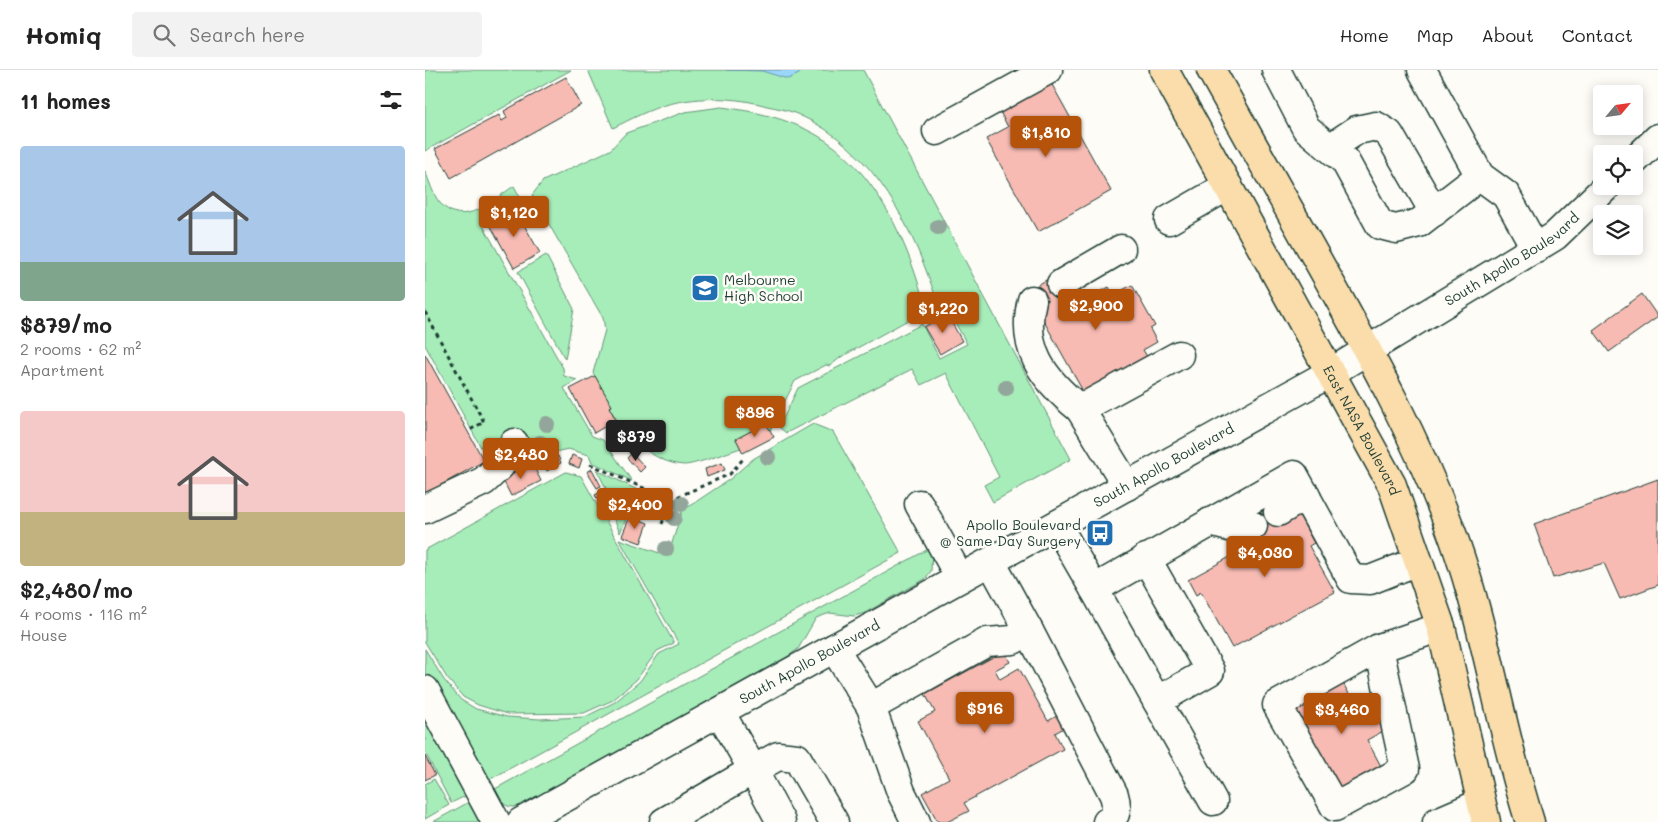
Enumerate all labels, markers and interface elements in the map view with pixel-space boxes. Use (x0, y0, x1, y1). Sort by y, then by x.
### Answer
search box (132, 12, 482, 57)
text: Homiq (25, 19, 102, 50)
icon: search (150, 21, 178, 49)
text: Search here (190, 22, 305, 47)
text: Home (1340, 23, 1389, 47)
text: Map (1417, 23, 1453, 47)
text: About (1481, 23, 1534, 47)
text: Contact (1562, 23, 1633, 47)
north arrow (1593, 85, 1643, 135)
map controls (1593, 85, 1643, 255)
icon: filters (377, 86, 405, 114)
text: 11 homes (20, 87, 111, 114)
pin: $1,810 (1005, 116, 1087, 158)
text: $1,810 (1021, 121, 1071, 142)
button: locate (1593, 145, 1643, 195)
icon: home (168, 178, 258, 268)
pin: $1,120 (473, 196, 555, 238)
text: $1,120 (490, 201, 538, 222)
button: layers (1593, 205, 1643, 255)
street label: South Apollo Boulevard (1441, 208, 1583, 310)
place label: Melbourne High School (724, 270, 803, 305)
school or university icon: Melbourne High School (690, 273, 720, 303)
pin: $2,900 (1055, 288, 1137, 331)
pin: $1,220 (902, 292, 984, 334)
text: $2,900 (1069, 294, 1123, 315)
text: $1,220 (918, 297, 968, 318)
text: $879/mo (20, 311, 112, 338)
text: 2 rooms · 62 m² (20, 338, 141, 359)
text: Apartment (20, 359, 105, 380)
street label: East NASA Boulevard (1319, 362, 1405, 498)
pin: $896 (725, 396, 785, 438)
text: $896 (735, 401, 775, 422)
street label: South Apollo Boulevard (1090, 418, 1237, 511)
pin: $879 (606, 420, 666, 462)
text: $879 (617, 425, 655, 446)
pin: $2,480 (480, 438, 562, 480)
icon: home (168, 443, 258, 533)
text: $2,480 (494, 443, 548, 464)
pin: $2,400 (594, 488, 676, 530)
text: $2,400 (608, 493, 662, 514)
place label: Apollo Boulevard @ Same Day Surgery (939, 515, 1081, 550)
bus stop icon: Apollo Boulevard @ Same Day Surgery (1085, 518, 1115, 548)
pin: $4,030 (1224, 536, 1306, 578)
text: $4,030 (1237, 541, 1293, 562)
text: $2,480/mo (20, 576, 133, 603)
text: 4 rooms · 116 m² (20, 603, 147, 624)
street label: South Apollo Boulevard (736, 615, 883, 708)
text: House (20, 624, 67, 645)
pin: $916 (955, 692, 1015, 734)
pin: $3,460 (1301, 692, 1383, 735)
text: $916 (967, 697, 1003, 718)
text: $3,460 (1315, 698, 1369, 719)

